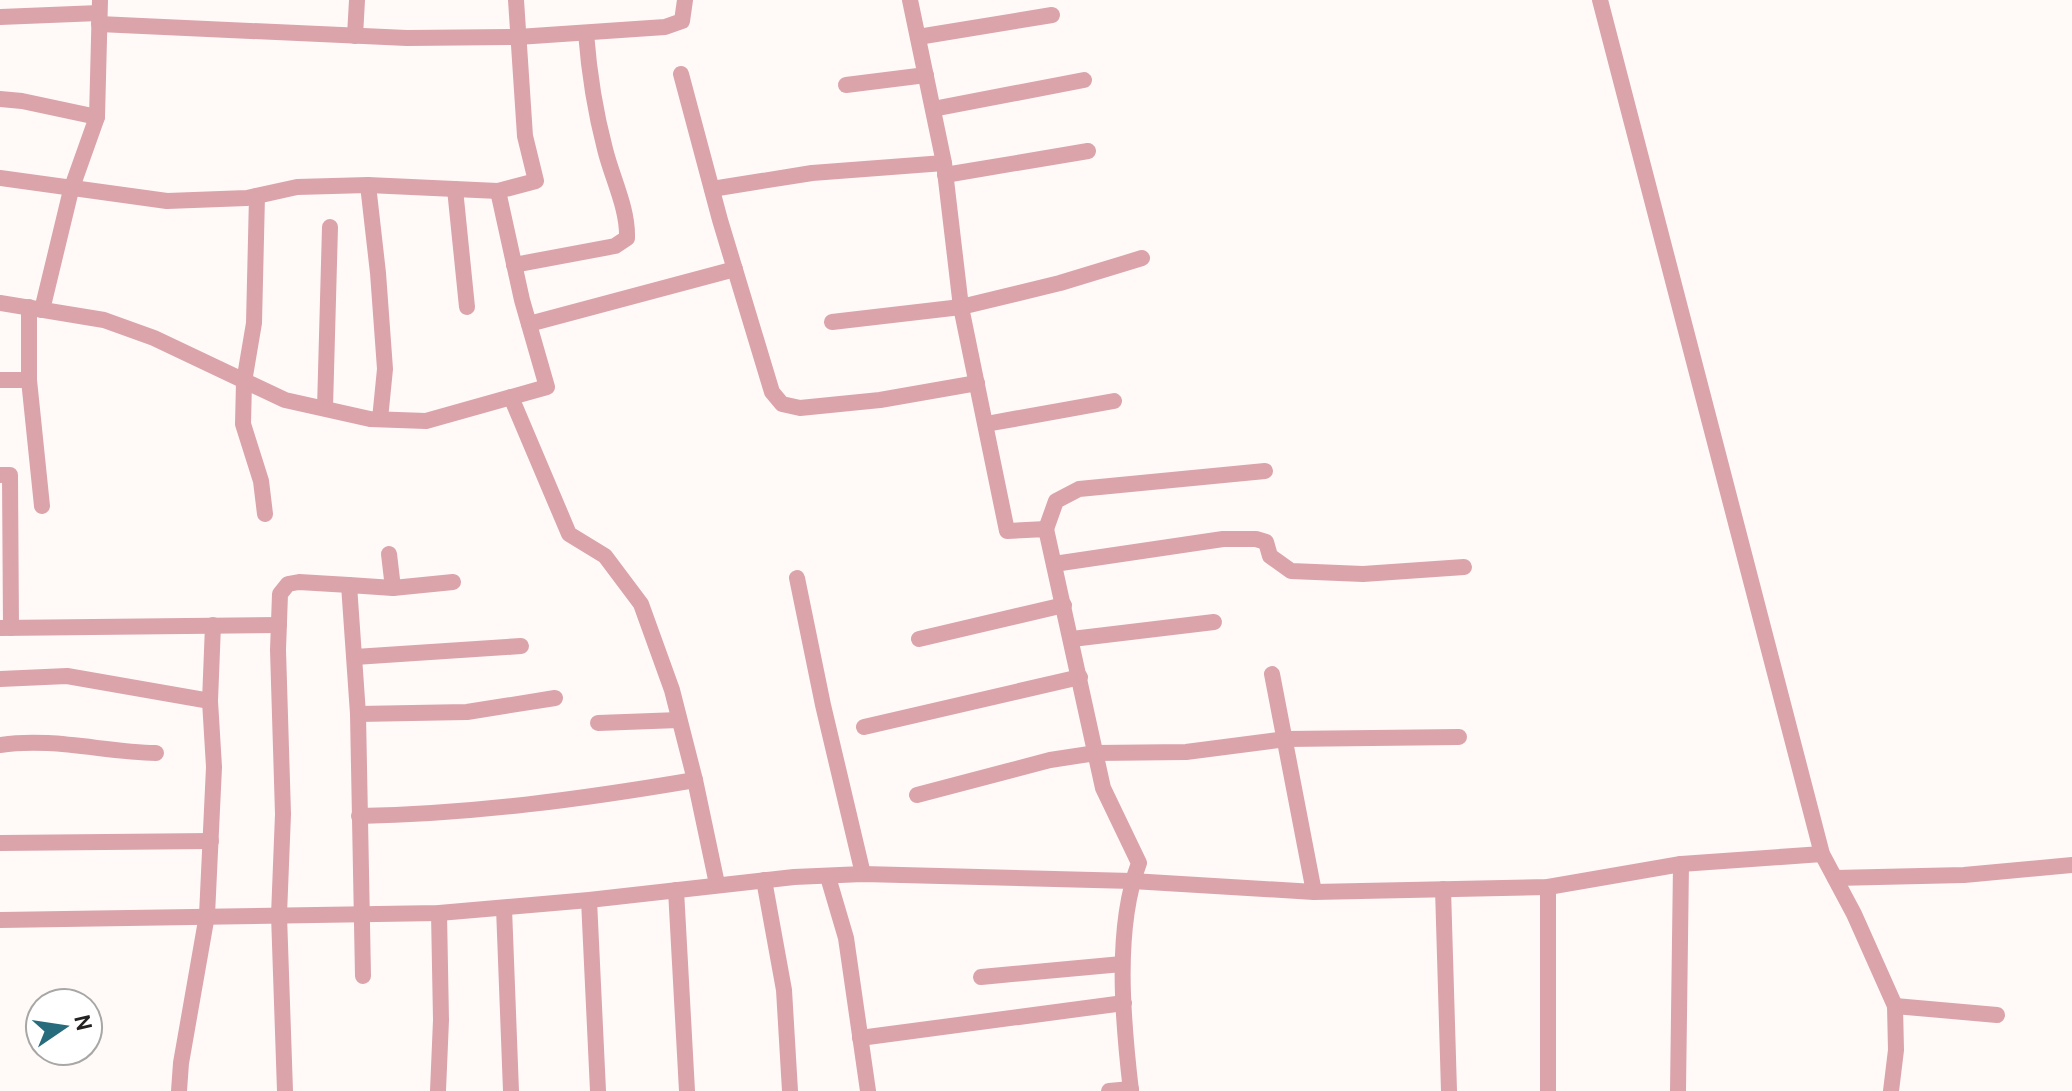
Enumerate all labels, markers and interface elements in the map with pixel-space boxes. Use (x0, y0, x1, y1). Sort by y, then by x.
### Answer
north arrow (24, 987, 104, 1067)
text: N (68, 1012, 98, 1033)

